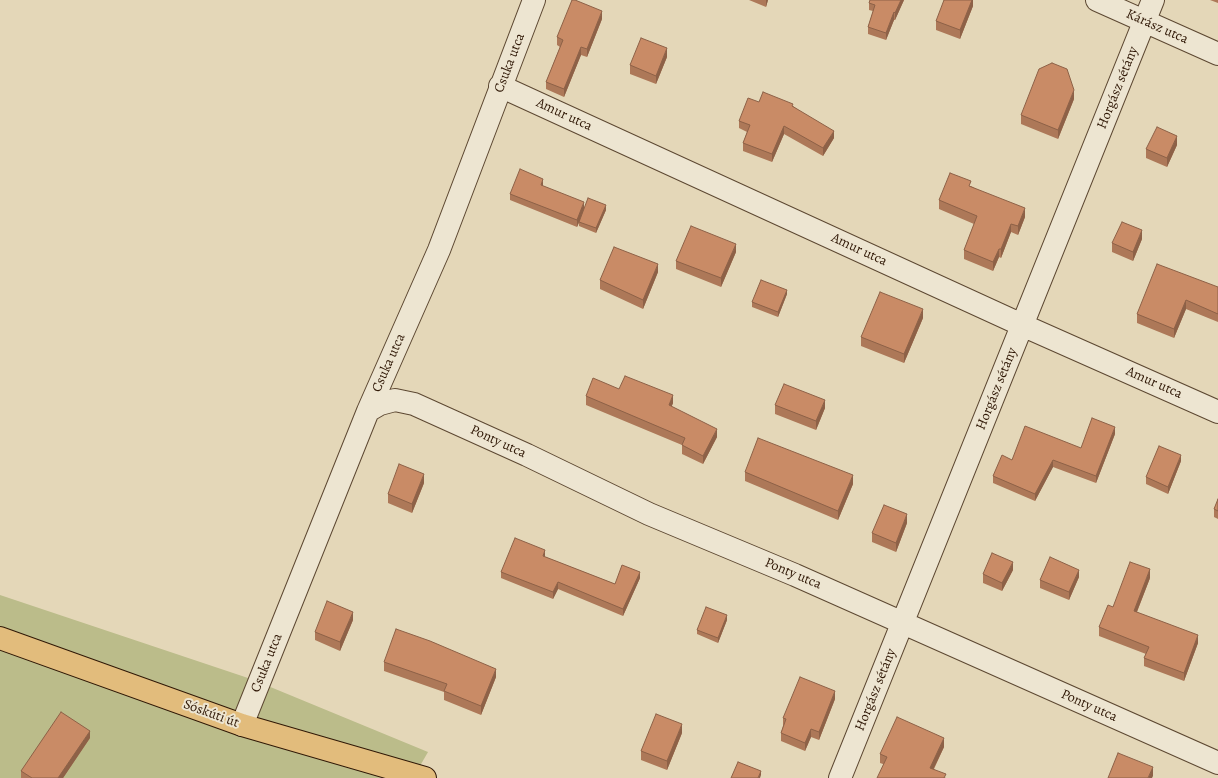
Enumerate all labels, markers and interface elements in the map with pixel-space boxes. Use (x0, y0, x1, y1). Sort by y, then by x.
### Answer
street label: Kárász utca (1123, 6, 1191, 48)
street label: Csuka utca (491, 31, 529, 95)
street label: Horgász sétány (1094, 44, 1142, 132)
street label: Amur utca (533, 95, 595, 135)
street label: Amur utca (828, 230, 890, 270)
street label: Csuka utca (369, 331, 409, 395)
street label: Horgász sétány (973, 345, 1021, 433)
street label: Amur utca (1123, 363, 1185, 403)
street label: Ponty utca (467, 422, 529, 462)
street label: Ponty utca (762, 555, 824, 593)
street label: Csuka utca (248, 631, 286, 695)
street label: Horgász sétány (852, 646, 900, 734)
street label: Ponty utca (1058, 686, 1120, 726)
street label: Sóskúti út (181, 696, 241, 732)

